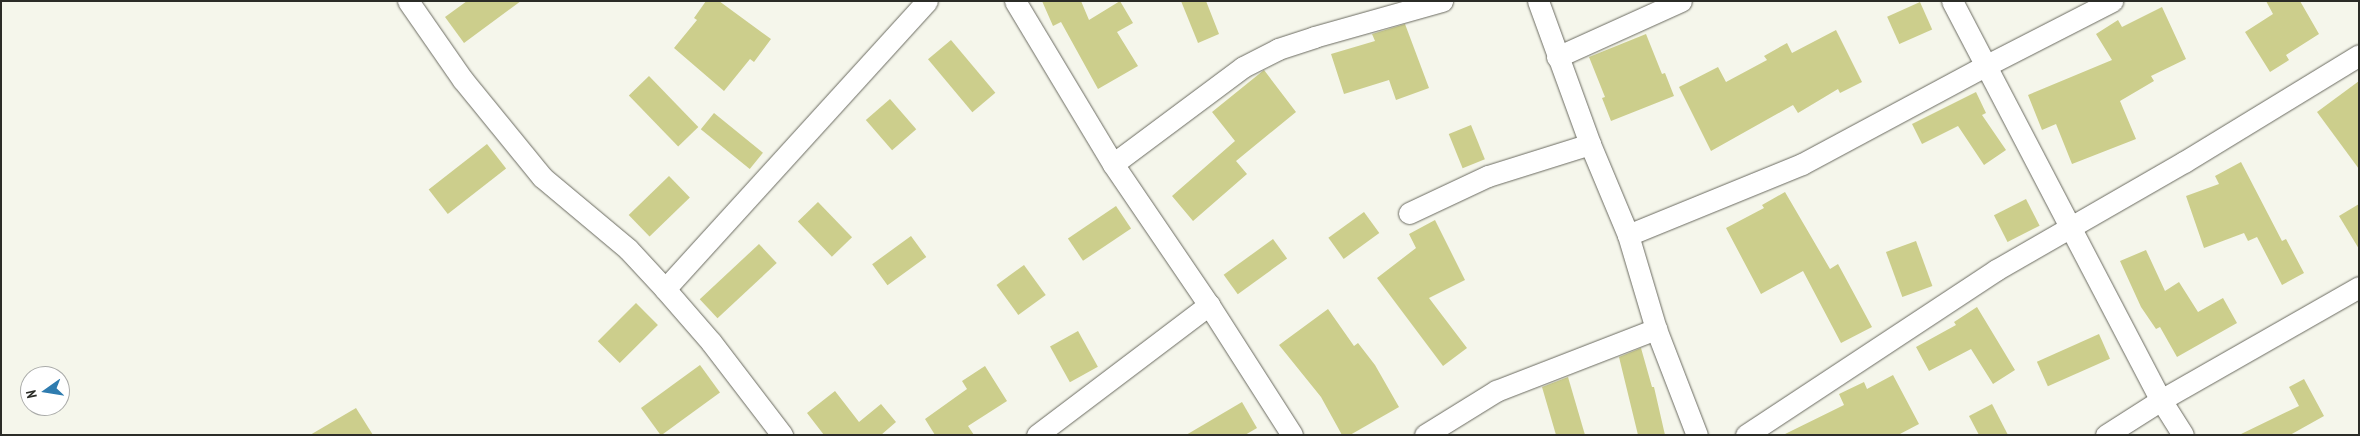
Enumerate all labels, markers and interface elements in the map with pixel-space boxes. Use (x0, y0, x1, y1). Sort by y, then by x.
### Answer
north arrow (20, 366, 70, 416)
text: N (22, 388, 41, 400)

